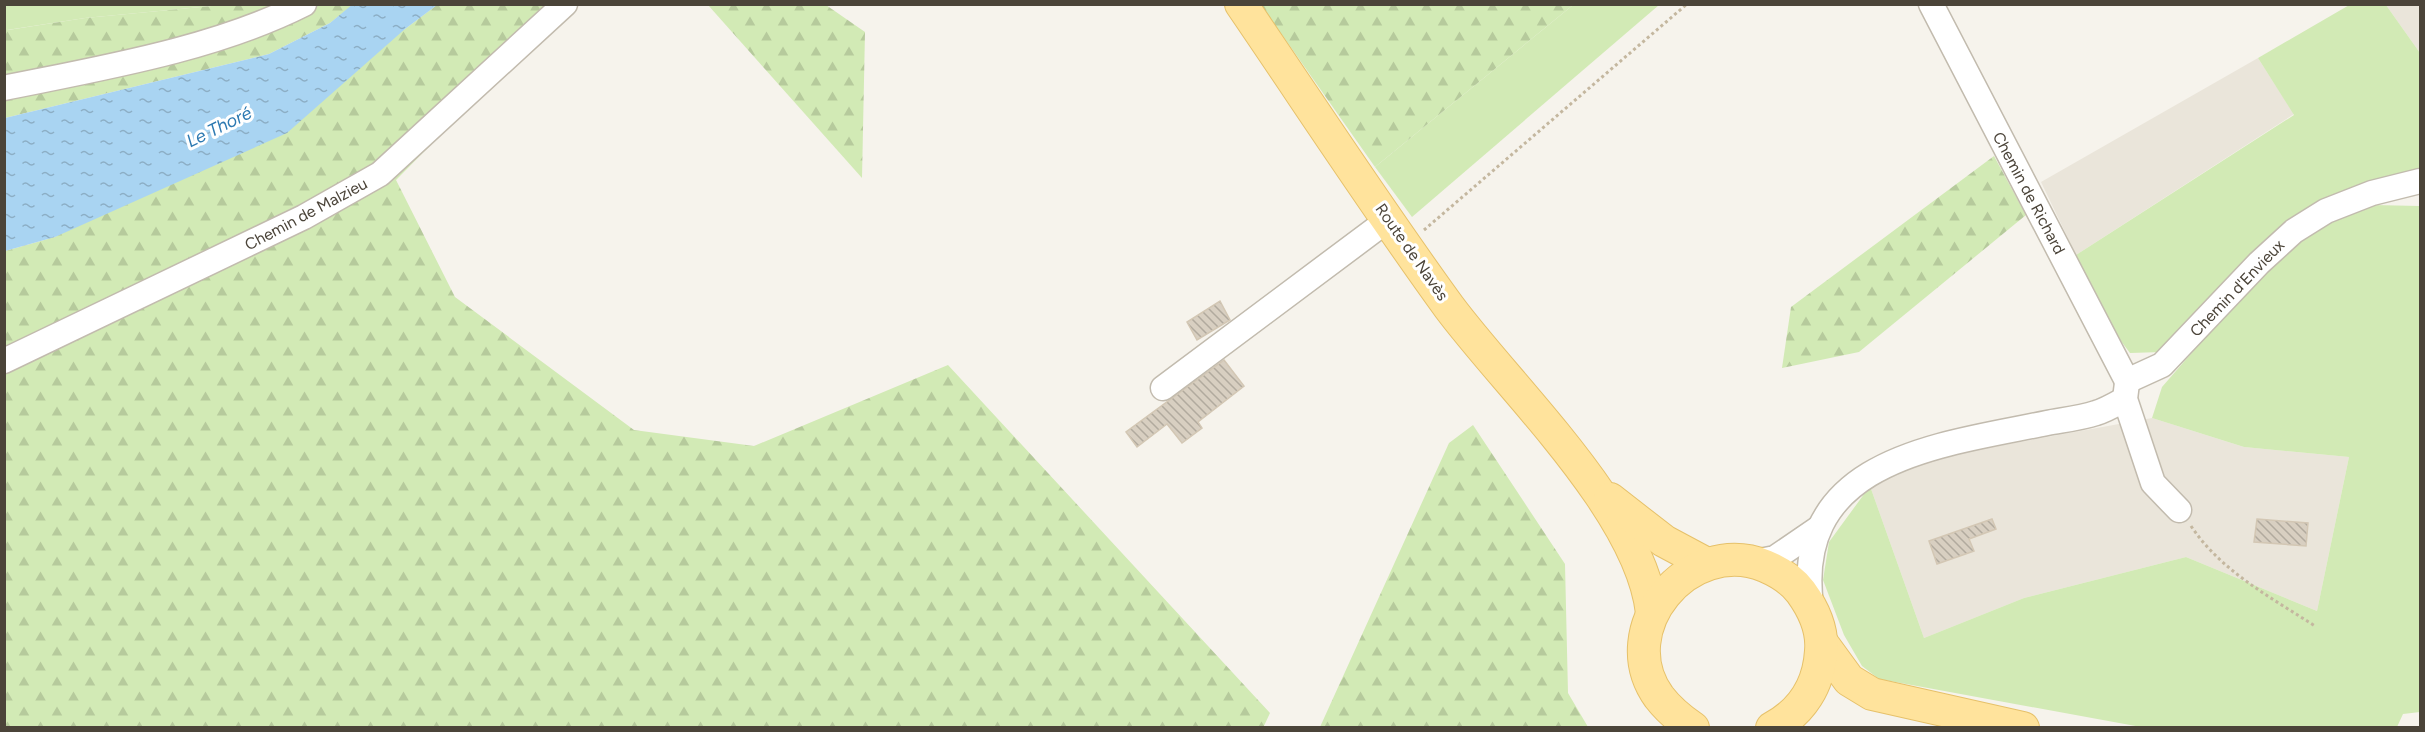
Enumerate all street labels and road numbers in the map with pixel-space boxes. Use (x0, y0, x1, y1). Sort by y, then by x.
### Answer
street label: Chemin de Richard (1989, 129, 2069, 257)
street label: Chemin de Malzieu (242, 174, 370, 254)
street label: Route de Navès (1372, 200, 1452, 304)
street label: Chemin d'Envieux (2186, 235, 2288, 340)

